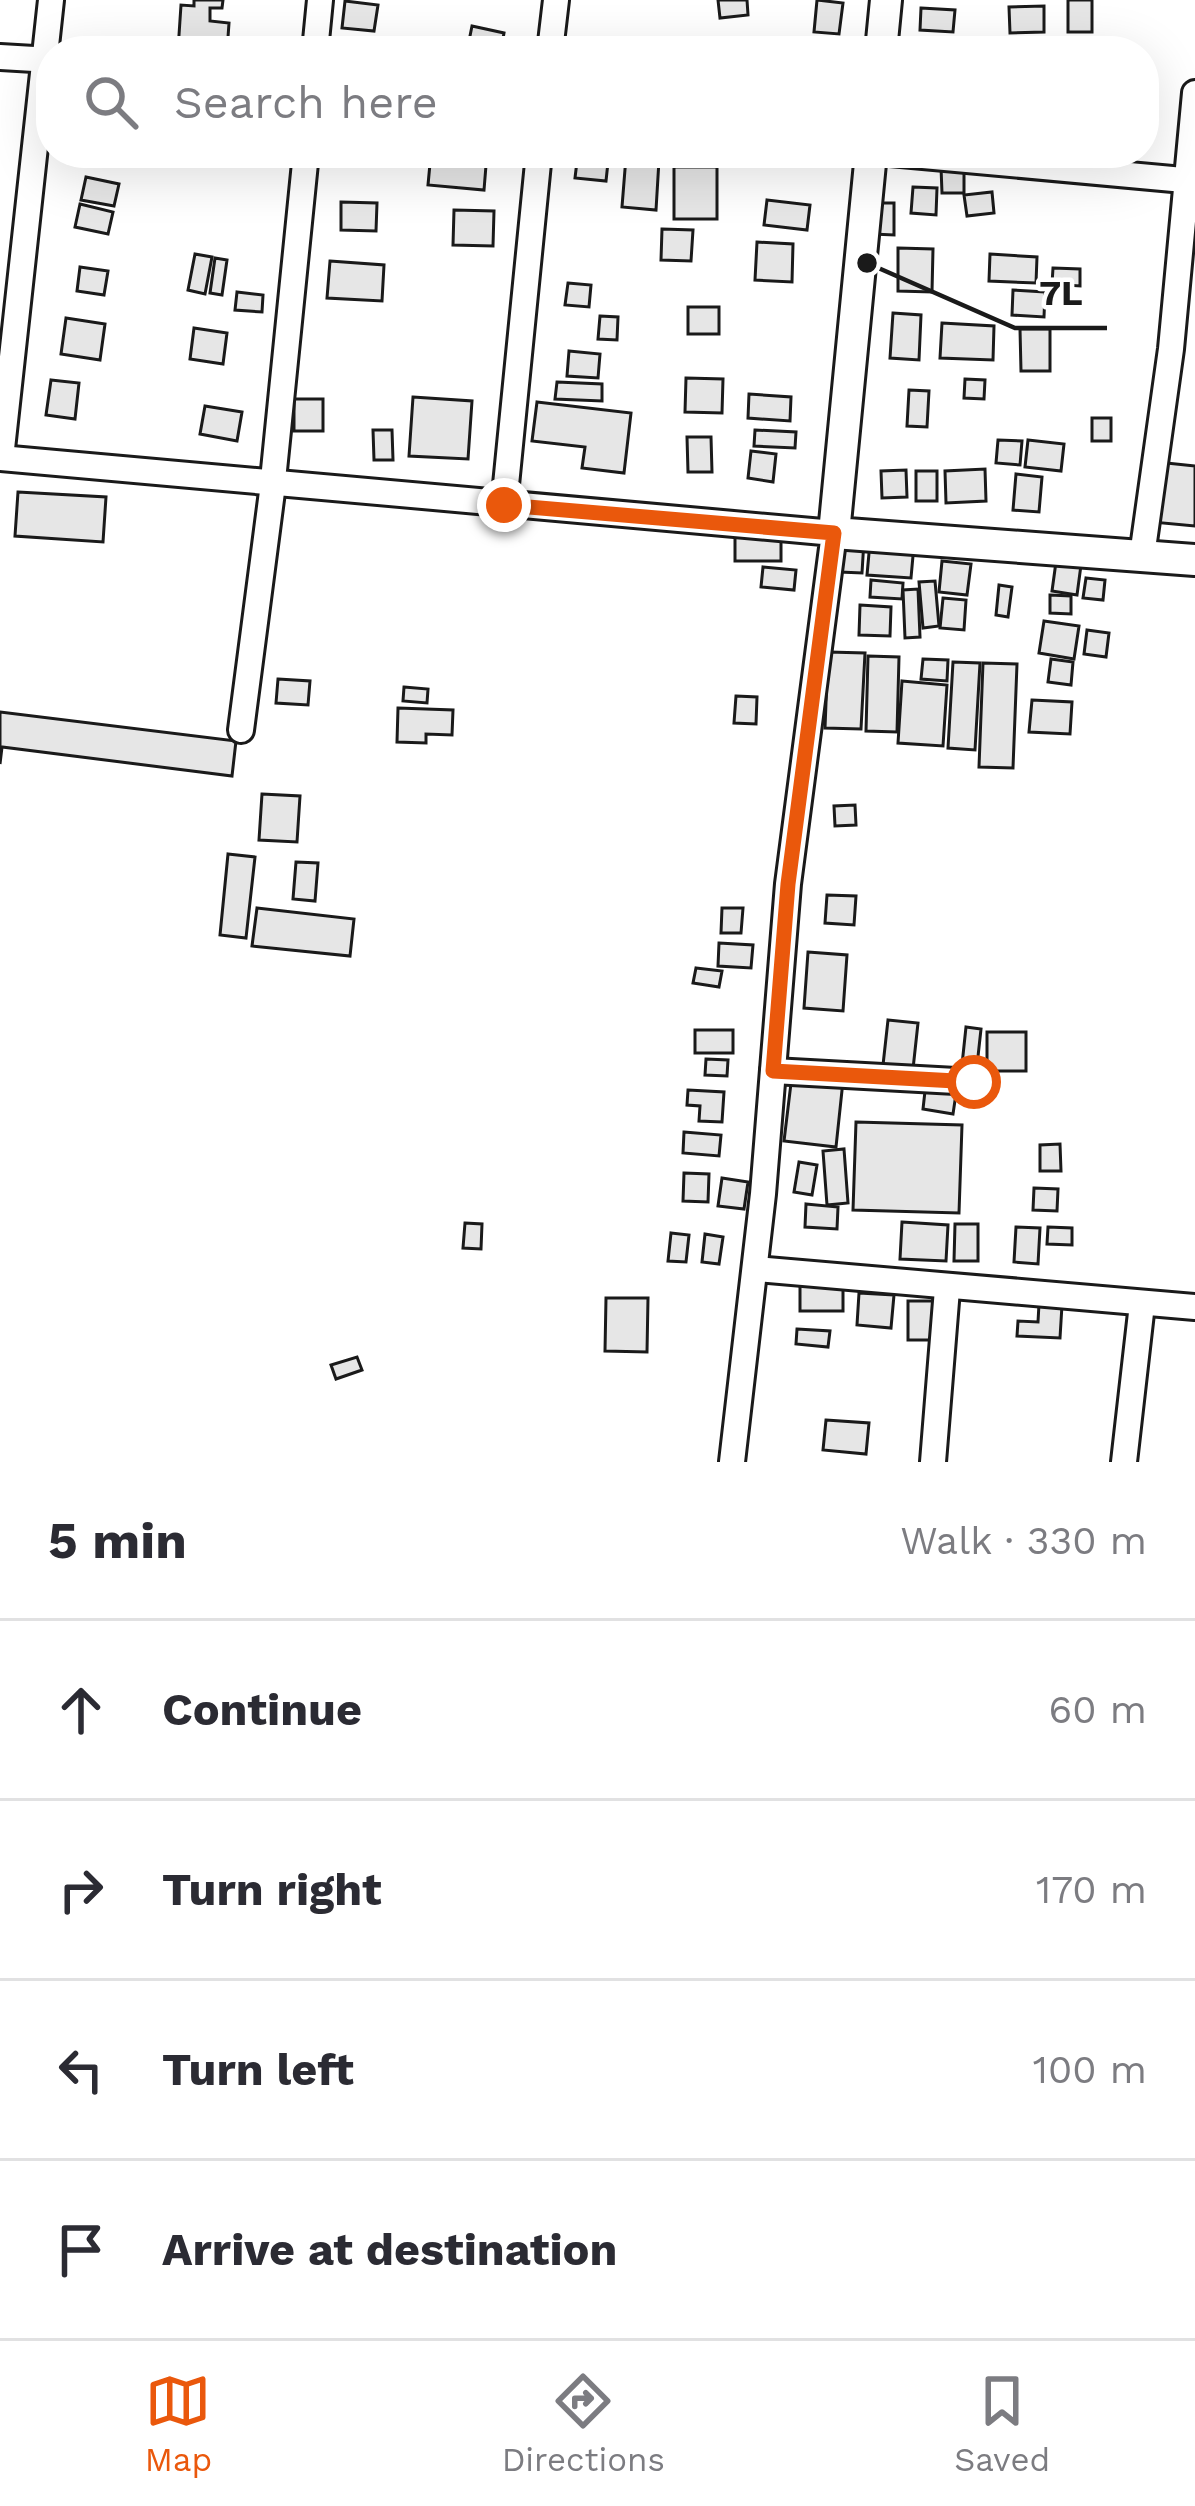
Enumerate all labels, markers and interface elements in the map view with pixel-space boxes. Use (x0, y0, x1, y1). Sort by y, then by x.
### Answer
search box (36, 36, 1159, 168)
icon: search (78, 69, 144, 135)
text: Search here (174, 76, 438, 129)
callout: 7L (1015, 256, 1107, 328)
text: 7L (1039, 272, 1083, 314)
route end (477, 478, 531, 532)
route start (947, 1055, 1001, 1109)
text: 5 min (48, 1511, 187, 1570)
text: Walk · 330 m (900, 1518, 1147, 1563)
icon: ahead (48, 1677, 114, 1743)
text: Continue (162, 1683, 362, 1736)
text: 60 m (1049, 1687, 1147, 1732)
icon: right (48, 1857, 114, 1923)
text: Turn right (162, 1863, 382, 1916)
text: 170 m (1036, 1867, 1147, 1912)
icon: left (48, 2037, 114, 2103)
text: Turn left (162, 2043, 354, 2096)
text: 100 m (1033, 2047, 1147, 2092)
icon: arrive (48, 2217, 114, 2283)
text: Arrive at destination (162, 2223, 617, 2276)
tab: Map (145, 2368, 212, 2479)
tab: Directions (502, 2368, 665, 2479)
tab: Saved (954, 2368, 1050, 2479)

